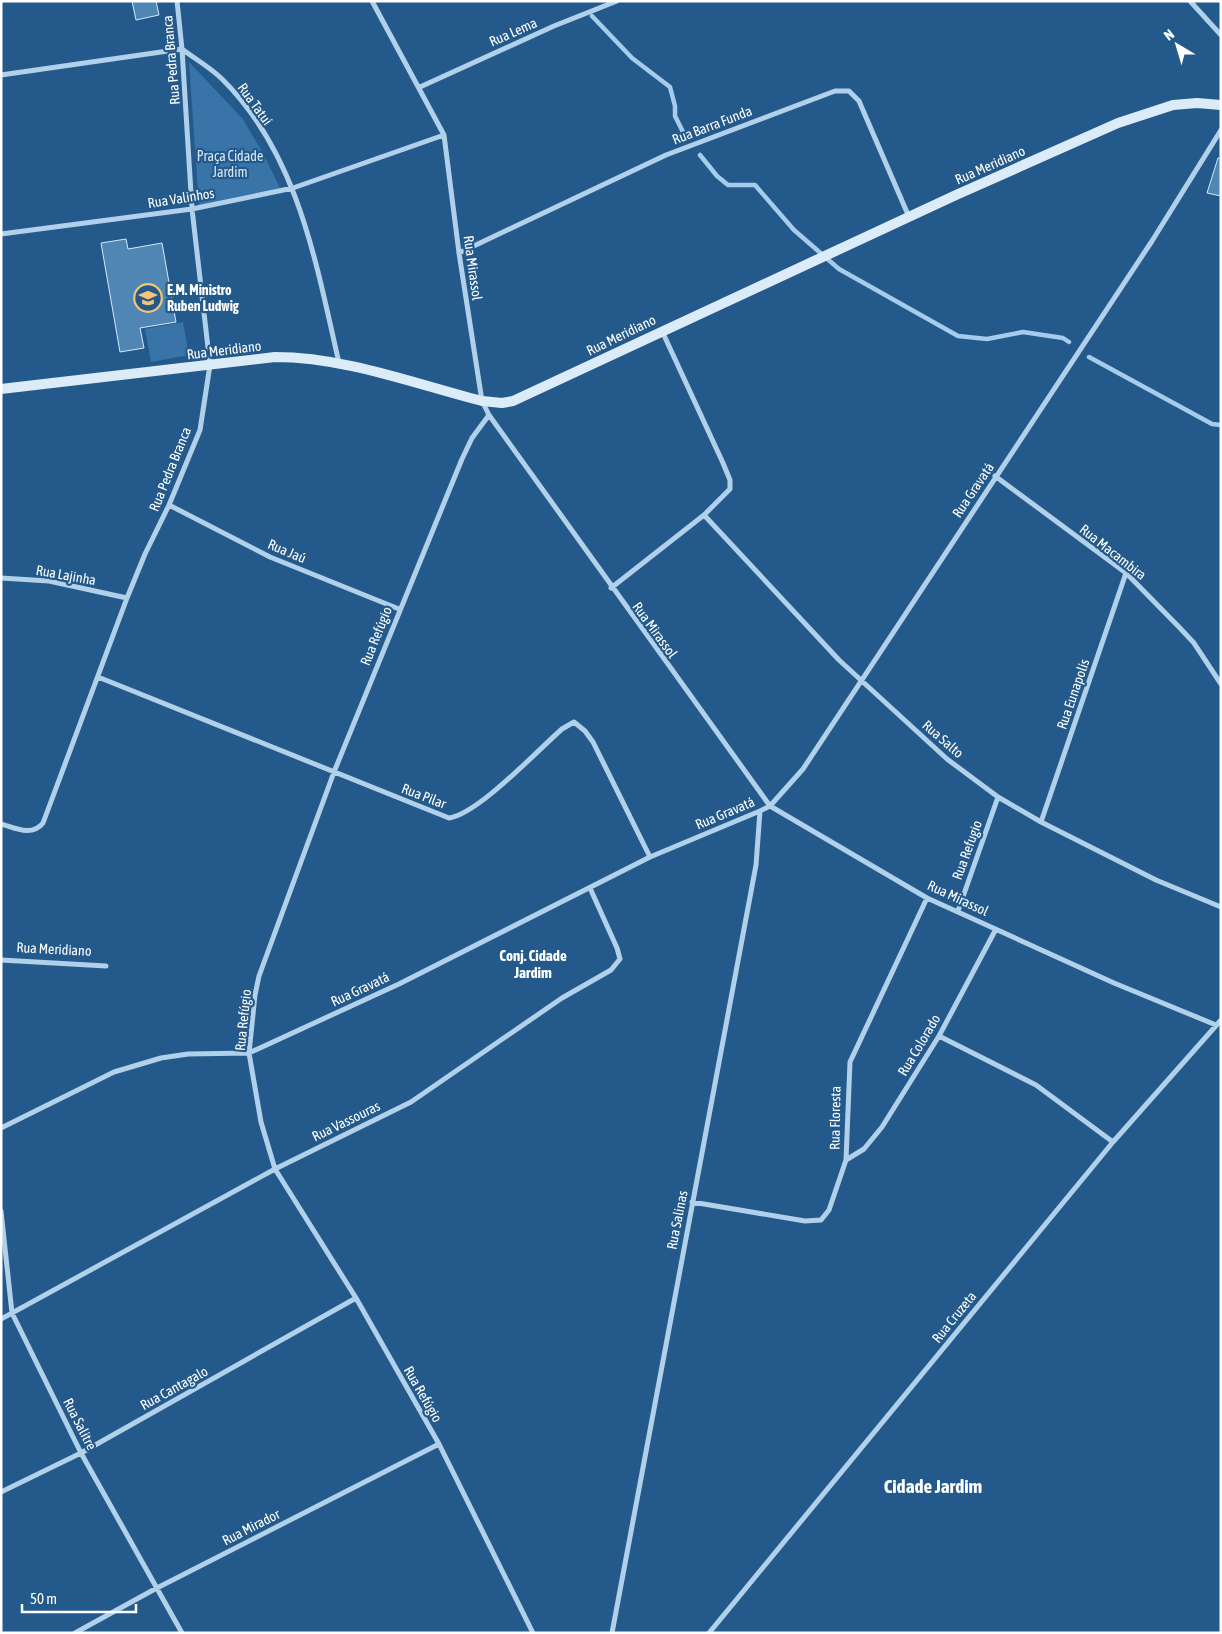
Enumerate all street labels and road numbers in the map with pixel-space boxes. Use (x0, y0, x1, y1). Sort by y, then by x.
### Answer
street label: Rua Lema (487, 14, 539, 50)
street label: Rua Pedra Branca (159, 15, 183, 105)
street label: Rua Tatuí (234, 80, 276, 128)
street label: Rua Barra Funda (670, 102, 754, 148)
street label: Rua Meridiano (952, 142, 1028, 188)
street label: Rua Valinhos (147, 185, 215, 211)
street label: Rua Mirassol (461, 235, 486, 302)
street label: Rua Meridiano (584, 311, 658, 359)
street label: Rua Meridiano (186, 337, 262, 363)
street label: Rua Pedra Branca (146, 424, 194, 514)
street label: Rua Gravatá (949, 460, 997, 520)
street label: Rua Macambira (1077, 521, 1149, 583)
street label: Rua Jaú (265, 536, 309, 566)
street label: Rua Lajinha (35, 562, 97, 588)
street label: Rua Mirassol (629, 599, 681, 661)
street label: Rua Refúgio (357, 604, 395, 668)
street label: Rua Eunapolis (1054, 657, 1093, 731)
street label: Rua Salto (919, 717, 967, 761)
street label: Rua Pilar (400, 780, 449, 812)
street label: Rua Gravatá (693, 793, 757, 833)
street label: Rua Refugio (949, 818, 985, 882)
street label: Rua Mirassol (925, 877, 991, 919)
street label: Rua Meridiano (16, 939, 92, 959)
street label: Rua Gravatá (328, 969, 392, 1009)
street label: Rua Refúgio (232, 988, 254, 1052)
street label: Rua Colorado (894, 1011, 944, 1079)
street label: Rua Floresta (826, 1086, 844, 1150)
street label: Rua Vassouras (309, 1098, 383, 1144)
street label: Rua Salinas (663, 1189, 691, 1251)
street label: Rua Cruzeta (929, 1288, 979, 1346)
street label: Rua Cantagalo (137, 1363, 211, 1413)
street label: Rua Refúgio (401, 1363, 445, 1425)
street label: Rua Salitre (60, 1395, 100, 1453)
street label: Rua Mirador (220, 1505, 283, 1548)

